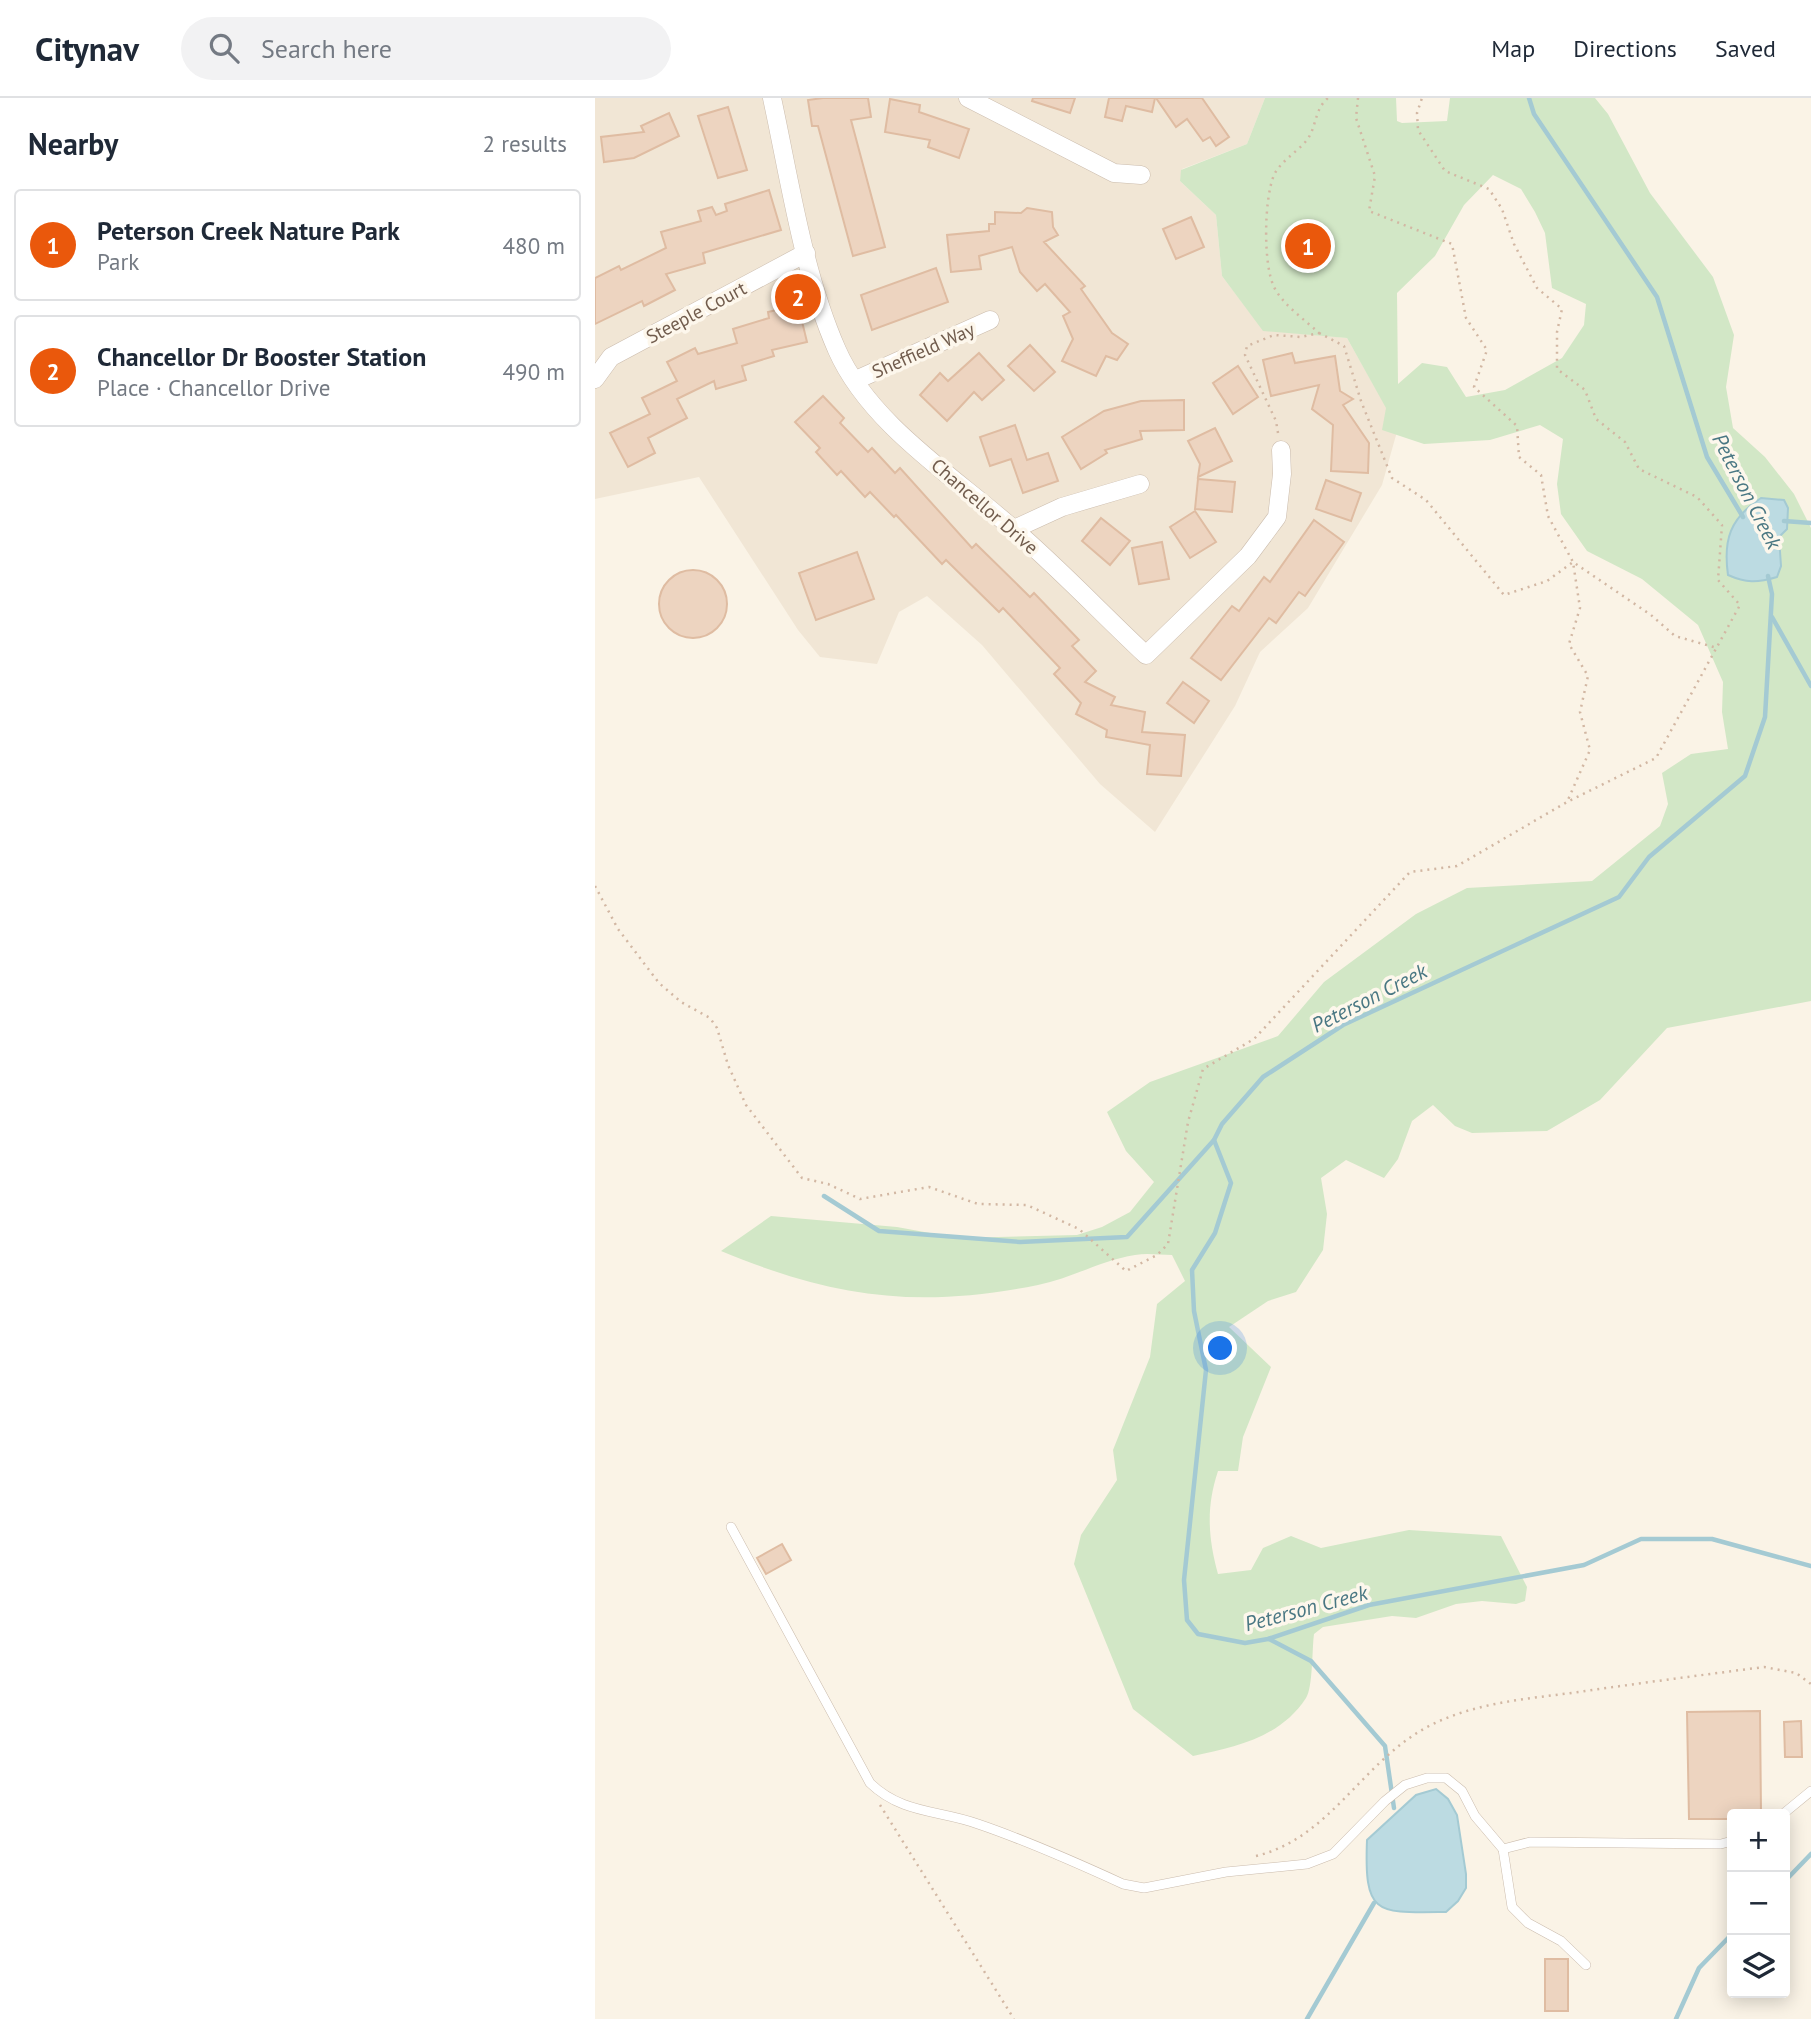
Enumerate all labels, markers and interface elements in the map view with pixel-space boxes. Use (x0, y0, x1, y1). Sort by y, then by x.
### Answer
search box (181, 17, 671, 80)
text: Citynav (35, 27, 139, 70)
icon: search (205, 29, 243, 67)
text: Search here (261, 32, 392, 65)
text: Map (1491, 33, 1535, 64)
text: Directions (1573, 33, 1677, 64)
text: Saved (1715, 33, 1776, 64)
text: Nearby (28, 124, 118, 163)
text: 2 results (483, 129, 567, 158)
text: Peterson Creek Nature Park (97, 214, 400, 247)
pin: 1 (1285, 220, 1331, 272)
text: 1 (46, 231, 60, 260)
text: 480 m (503, 231, 565, 260)
text: Park (97, 247, 139, 276)
pin: 2 (775, 271, 821, 323)
street label: Steeple Court (642, 275, 751, 348)
street label: Sheffield Way (868, 317, 978, 383)
text: Chancellor Dr Booster Station (97, 340, 426, 373)
text: 2 (46, 357, 60, 386)
text: 490 m (503, 357, 565, 386)
text: Place · Chancellor Drive (97, 373, 330, 402)
water label: Peterson Creek (1706, 429, 1788, 555)
street label: Chancellor Drive (926, 453, 1044, 559)
water label: Peterson Creek (1307, 957, 1433, 1039)
your location (1203, 1331, 1237, 1365)
water label: Peterson Creek (1242, 1578, 1372, 1637)
map controls (1727, 1809, 1790, 1998)
button: + (1727, 1809, 1790, 1872)
button: − (1727, 1872, 1790, 1935)
button: layers (1727, 1935, 1790, 1998)

